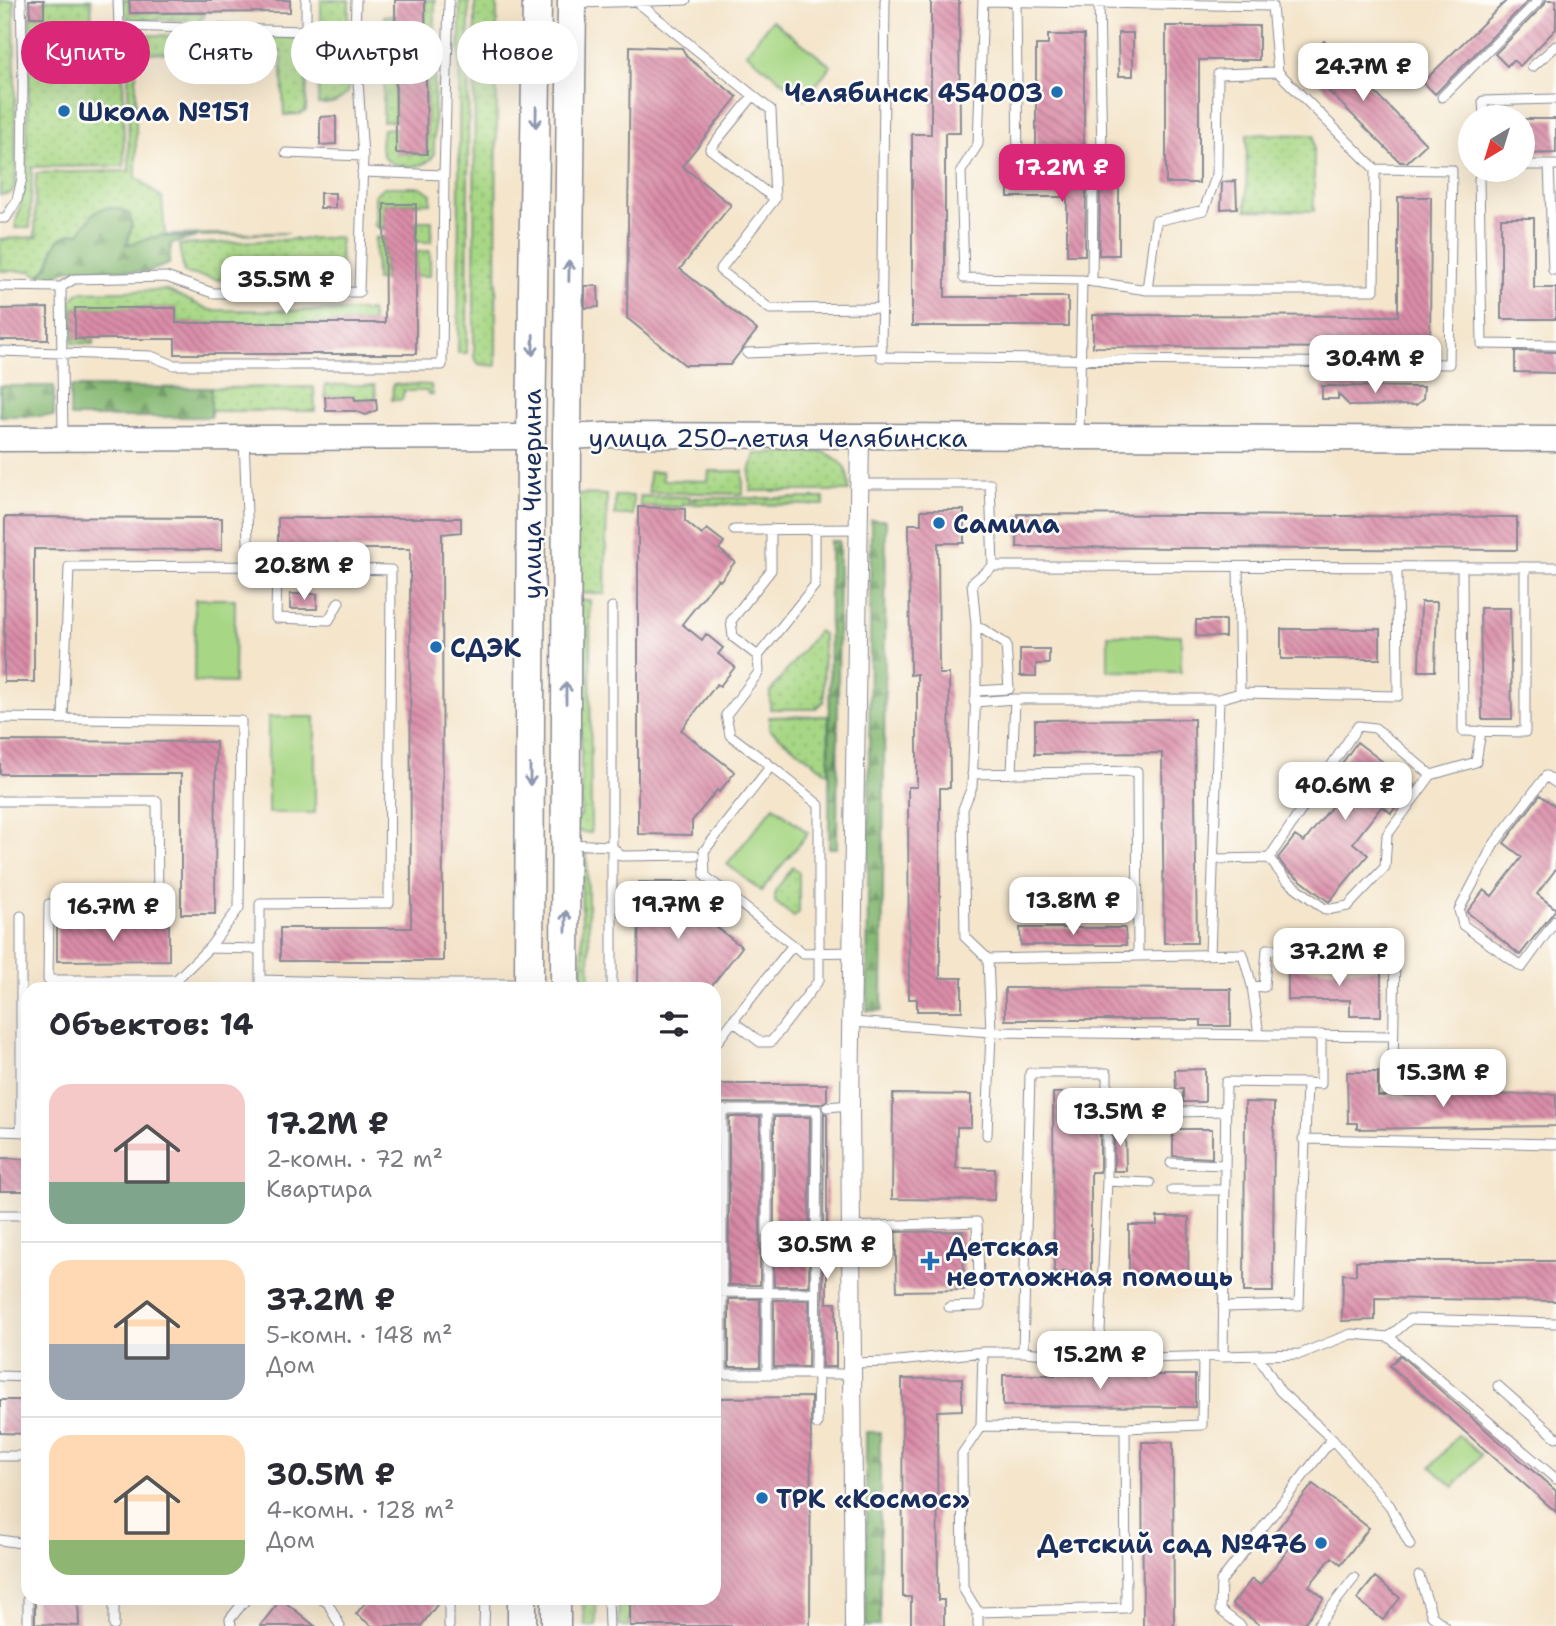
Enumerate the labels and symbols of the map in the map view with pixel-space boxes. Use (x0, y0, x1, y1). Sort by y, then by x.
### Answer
pin: 24.7M ₽ (1298, 43, 1428, 103)
place label: Челябинск 454003 (784, 75, 1043, 110)
marker: Челябинск 454003 (1049, 84, 1065, 100)
place label: Школа №151 (78, 94, 250, 129)
marker: Школа №151 (56, 103, 72, 119)
one-way arrow (529, 105, 542, 128)
north arrow (1458, 105, 1535, 182)
pin: 17.2M ₽ (997, 144, 1127, 204)
pin: 35.5M ₽ (221, 256, 351, 316)
one-way arrow (562, 259, 576, 282)
one-way arrow (526, 333, 539, 356)
pin: 30.4M ₽ (1310, 336, 1440, 395)
street label: улица Чичерина (514, 389, 549, 599)
street label: улица 250-летия Челябинска (589, 420, 967, 455)
place label: Самила (953, 506, 1060, 541)
marker: Самила (931, 515, 947, 531)
pin: 20.8M ₽ (239, 542, 369, 602)
place label: СДЭК (450, 630, 521, 665)
marker: СДЭК (428, 639, 444, 655)
one-way arrow (559, 682, 573, 705)
pin: 40.6M ₽ (1280, 762, 1410, 822)
one-way arrow (523, 763, 537, 786)
pin: 13.8M ₽ (1008, 878, 1138, 937)
pin: 19.7M ₽ (613, 881, 743, 941)
pin: 16.7M ₽ (48, 884, 178, 943)
one-way arrow (559, 909, 573, 932)
pin: 37.2M ₽ (1274, 928, 1404, 988)
pin: 15.3M ₽ (1378, 1050, 1508, 1109)
pin: 13.5M ₽ (1055, 1088, 1185, 1148)
pin: 30.5M ₽ (762, 1222, 892, 1281)
place label: Детская неотложная помощь (946, 1229, 1233, 1294)
marker: Детская неотложная помощь (920, 1251, 940, 1271)
pin: 15.2M ₽ (1035, 1332, 1165, 1391)
place label: ТРК «Космос» (776, 1481, 970, 1516)
marker: ТРК «Космос» (754, 1490, 770, 1506)
place label: Детский сад №476 (1037, 1526, 1307, 1561)
marker: Детский сад №476 (1313, 1535, 1329, 1551)

